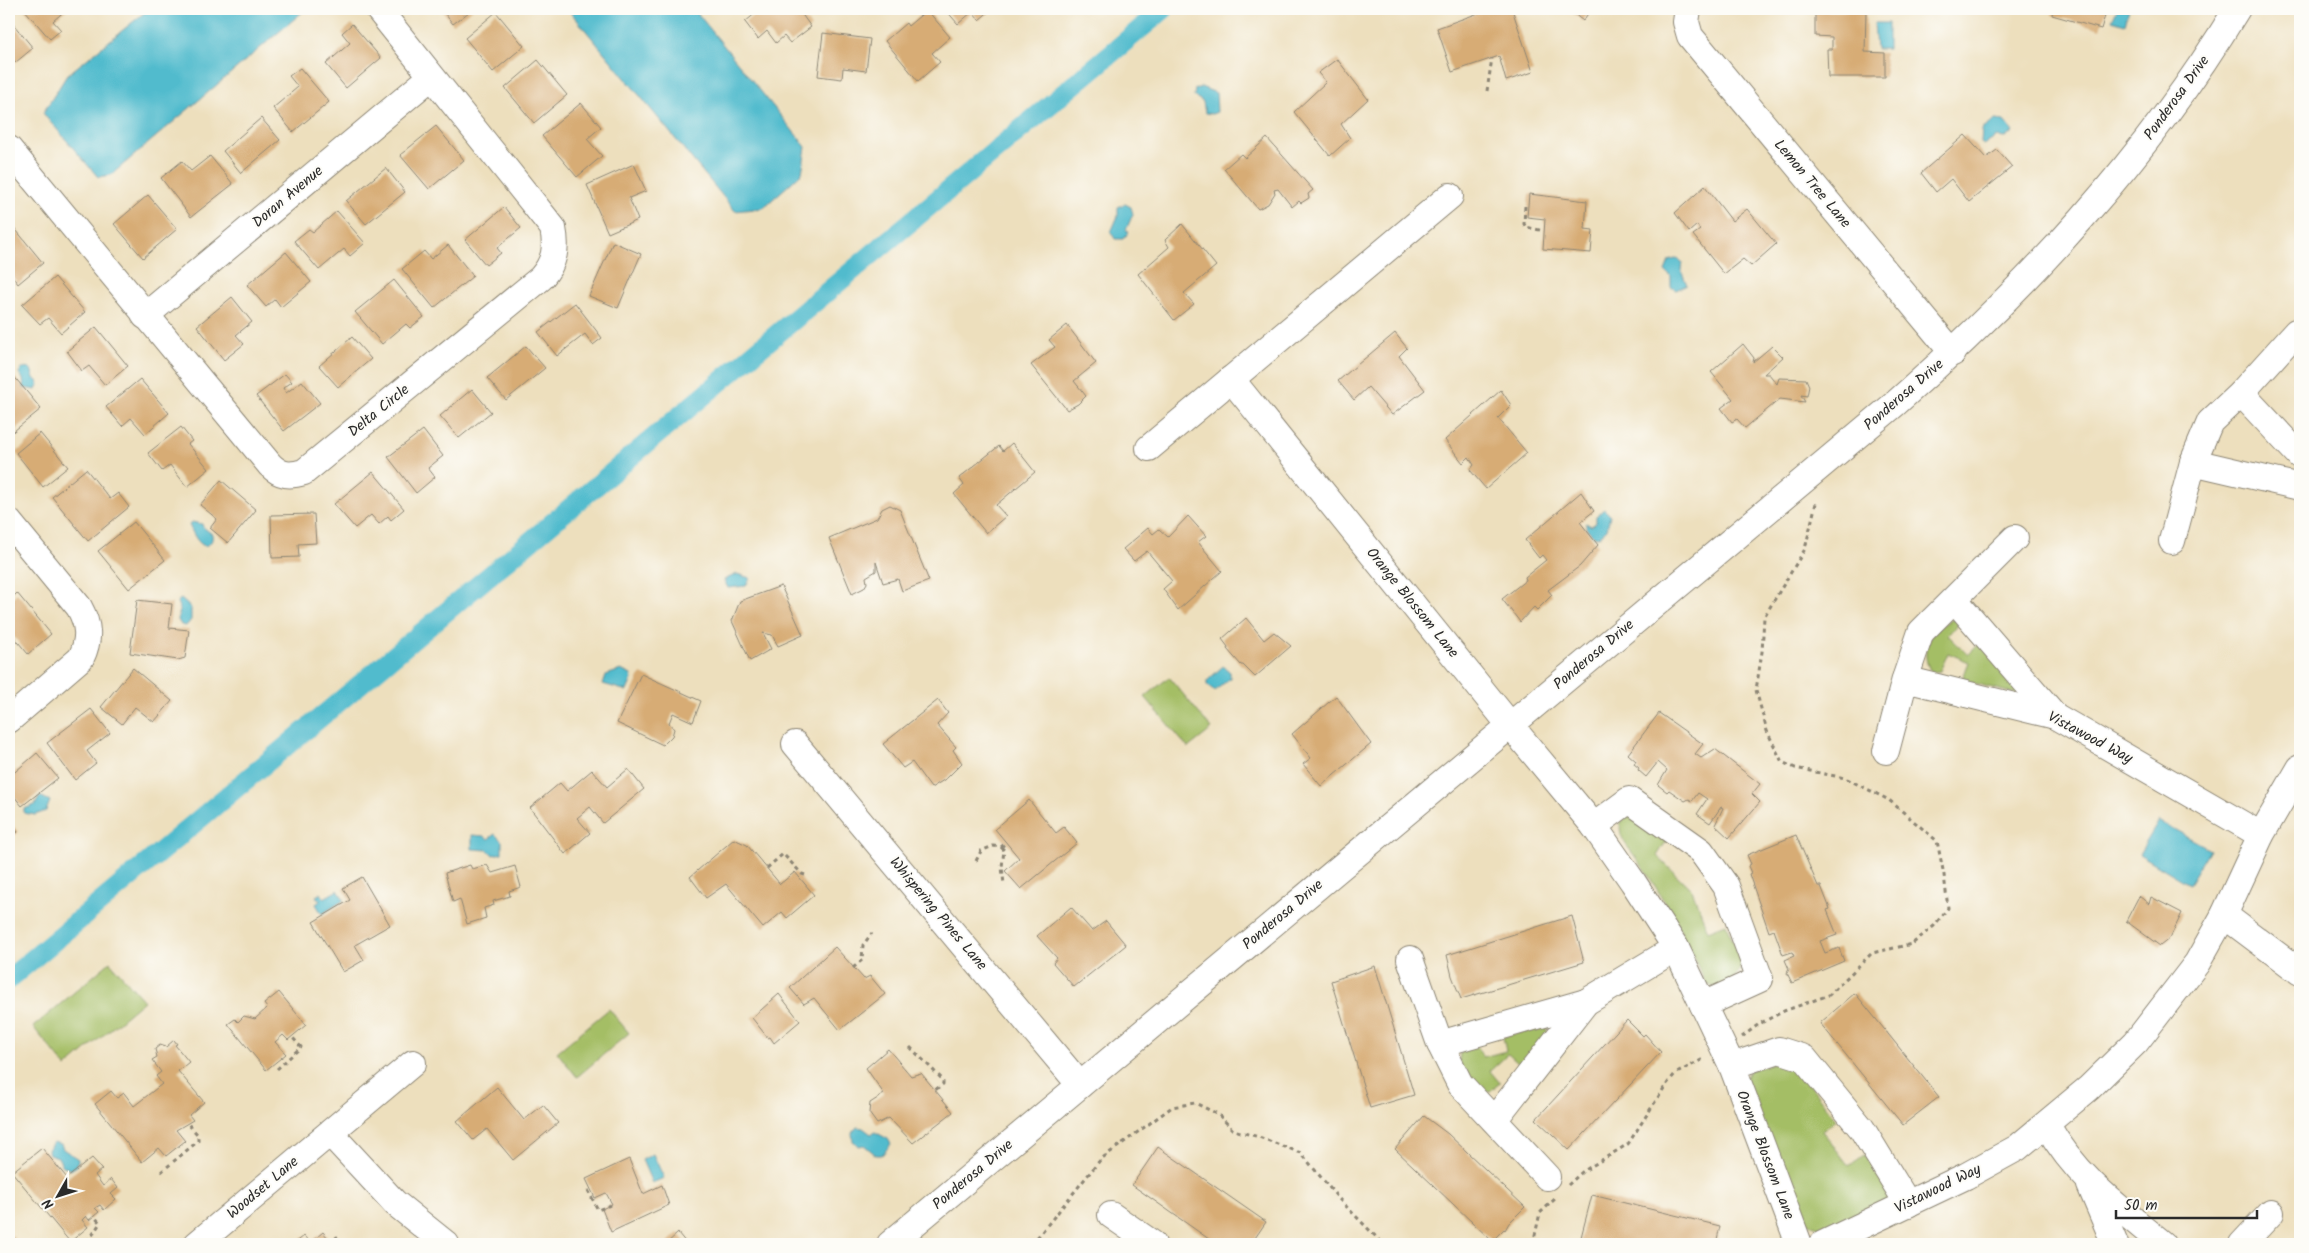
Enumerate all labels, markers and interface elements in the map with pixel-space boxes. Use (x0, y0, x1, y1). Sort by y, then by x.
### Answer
street label: Ponderosa Drive (2138, 50, 2216, 145)
street label: Lemon Tree Lane (1767, 134, 1857, 234)
street label: Doran Avenue (247, 160, 329, 234)
street label: Ponderosa Drive (1859, 353, 1950, 437)
street label: Delta Circle (343, 378, 415, 443)
street label: Orange Blossom Lane (1360, 542, 1464, 664)
street label: Ponderosa Drive (1548, 614, 1640, 696)
street label: Vistawood Way (2043, 705, 2138, 771)
street label: Whispering Pines Lane (883, 852, 993, 976)
street label: Ponderosa Drive (1237, 874, 1329, 956)
street label: Orange Blossom Lane (1729, 1087, 1801, 1223)
street label: Ponderosa Drive (927, 1134, 1019, 1216)
street label: Woodset Lane (222, 1150, 305, 1225)
street label: Vistawood Way (1891, 1157, 1986, 1220)
north arrow (32, 1170, 82, 1220)
scale bar (2116, 1188, 2258, 1220)
text: N (37, 1193, 60, 1214)
text: 50 m (2124, 1194, 2158, 1218)

